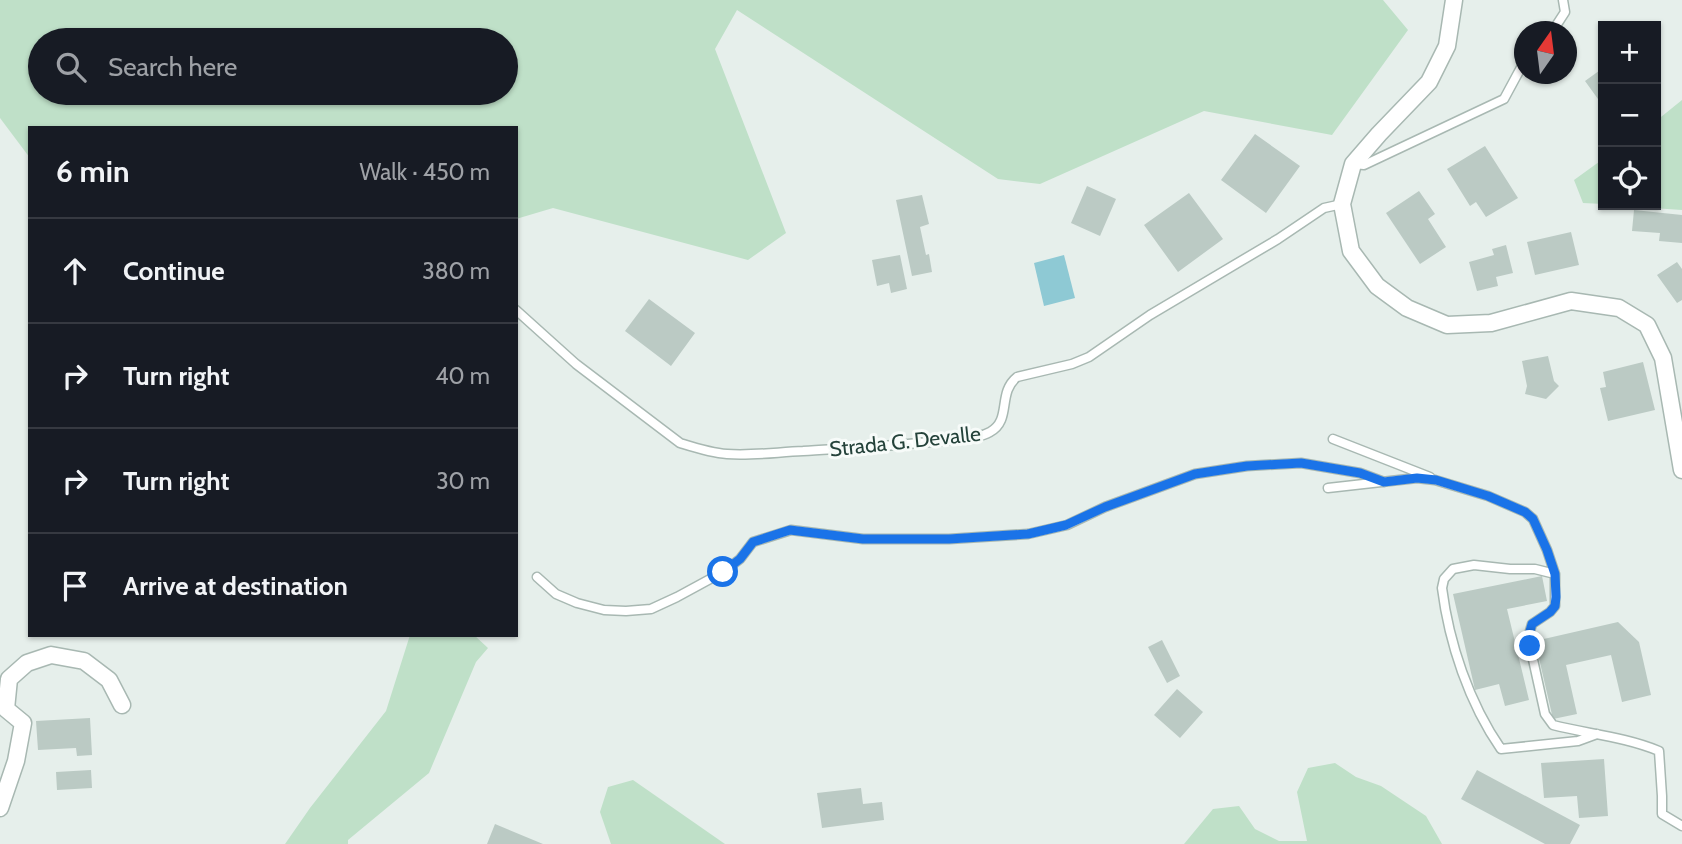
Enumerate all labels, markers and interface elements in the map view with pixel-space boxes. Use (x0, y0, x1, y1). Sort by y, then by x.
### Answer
north arrow (1514, 21, 1577, 84)
map controls (1598, 21, 1661, 210)
button: + (1598, 21, 1661, 84)
search box (28, 28, 518, 105)
icon: search (52, 48, 90, 86)
text: Search here (108, 51, 237, 83)
button: − (1598, 84, 1661, 147)
button: locate (1598, 147, 1661, 210)
text: 6 min (56, 153, 129, 190)
text: Walk · 450 m (359, 158, 490, 186)
icon: ahead (56, 252, 94, 290)
text: Continue (123, 255, 225, 287)
text: 380 m (422, 257, 490, 285)
icon: right (56, 357, 94, 395)
text: Turn right (123, 360, 229, 392)
text: 40 m (435, 362, 490, 390)
street label: Strada G. Devalle (828, 421, 982, 461)
icon: right (56, 462, 94, 500)
text: Turn right (123, 465, 229, 497)
text: 30 m (436, 467, 490, 495)
route start (707, 556, 738, 587)
icon: arrive (56, 567, 94, 605)
text: Arrive at destination (123, 570, 348, 602)
route end (1514, 630, 1545, 661)

